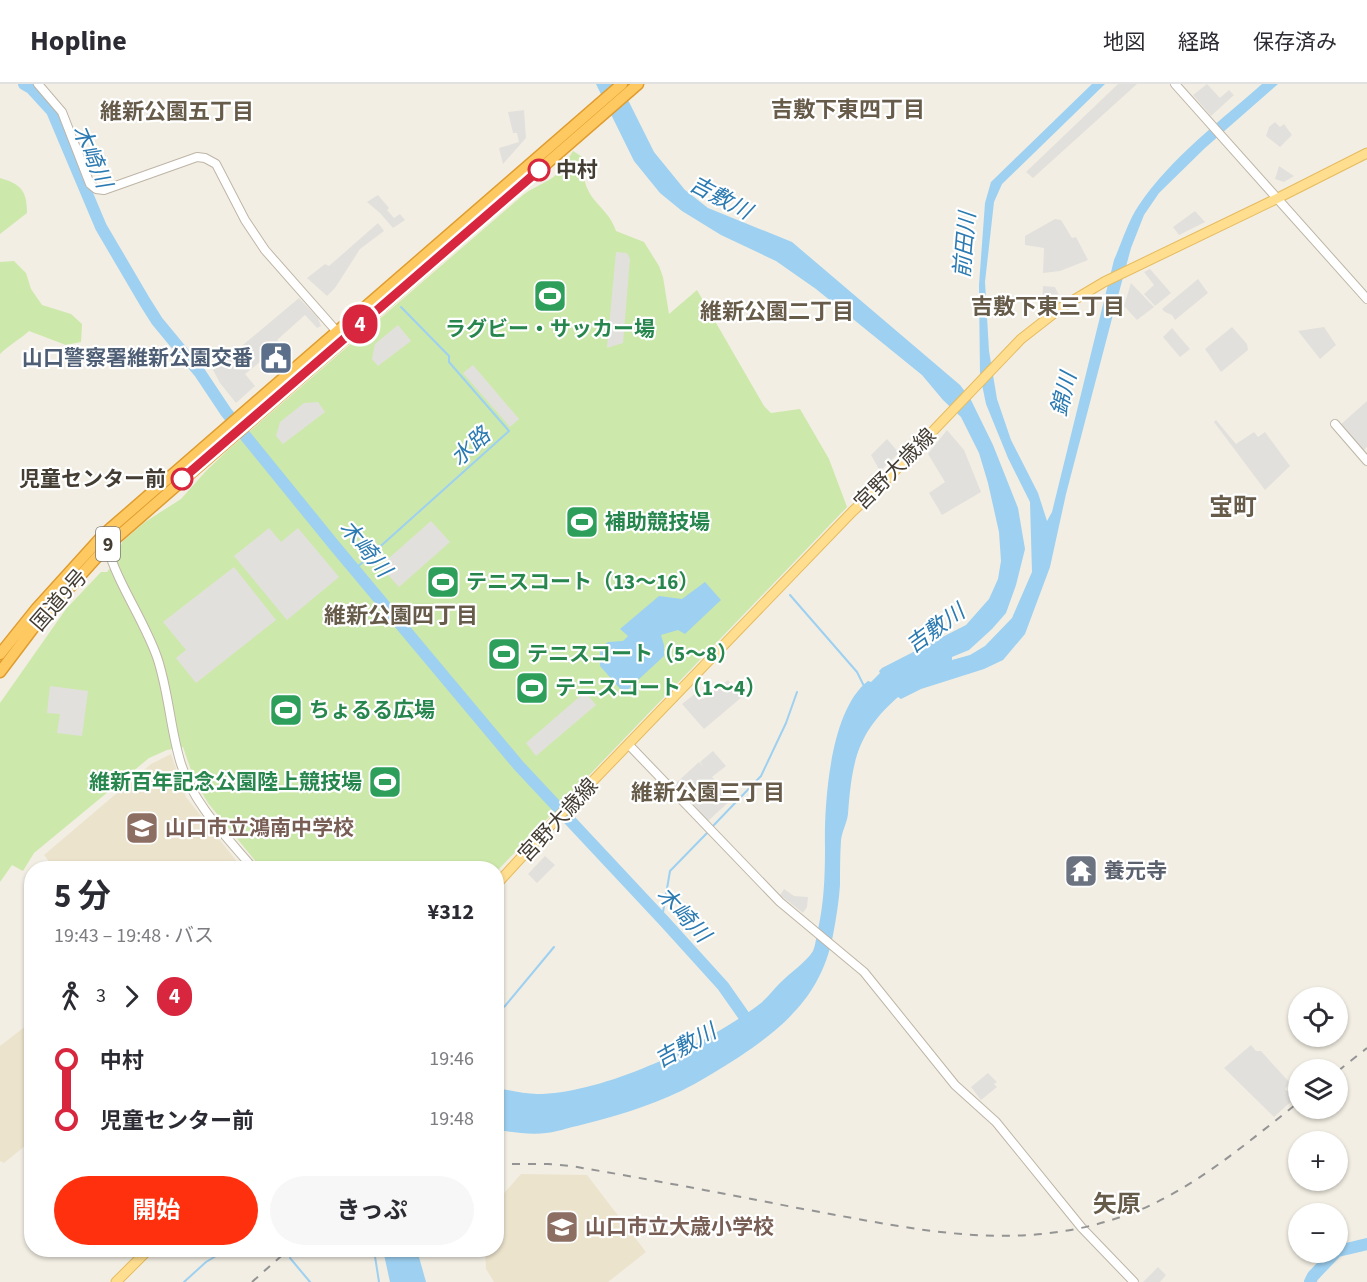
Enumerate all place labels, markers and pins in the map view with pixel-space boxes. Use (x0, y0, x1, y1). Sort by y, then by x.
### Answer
place label: 中村 (556, 155, 598, 185)
marker: 中村 (528, 159, 550, 181)
sports icon: ラグビー・サッカー場 (532, 278, 568, 314)
place label: ラグビー・サッカー場 (445, 314, 655, 344)
public building icon: 山口警察署維新公園交番 (258, 340, 294, 376)
place label: 山口警察署維新公園交番 (22, 343, 253, 373)
place label: 児童センター前 (19, 464, 166, 494)
marker: 児童センター前 (171, 468, 193, 490)
sports icon: 補助競技場 (564, 504, 600, 540)
place label: 補助競技場 (605, 507, 710, 537)
sports icon: テニスコート（13～16） (425, 564, 461, 600)
place label: テニスコート（13～16） (466, 567, 699, 597)
sports icon: テニスコート（5～8） (486, 636, 522, 672)
place label: テニスコート（5～8） (527, 639, 738, 669)
sports icon: テニスコート（1～4） (514, 670, 550, 706)
place label: テニスコート（1～4） (555, 673, 766, 703)
sports icon: ちょるる広場 (268, 692, 304, 728)
place label: ちょるる広場 (309, 695, 435, 725)
sports icon: 維新百年記念公園陸上競技場 (367, 764, 403, 800)
place label: 維新百年記念公園陸上競技場 (89, 767, 362, 797)
school or university icon: 山口市立鴻南中学校 (124, 810, 160, 846)
place label: 山口市立鴻南中学校 (165, 813, 354, 843)
temple icon: 養元寺 (1063, 853, 1099, 889)
place label: 養元寺 (1104, 856, 1167, 886)
school or university icon: 山口市立大歳小学校 (544, 1209, 580, 1245)
place label: 山口市立大歳小学校 (585, 1212, 774, 1242)

